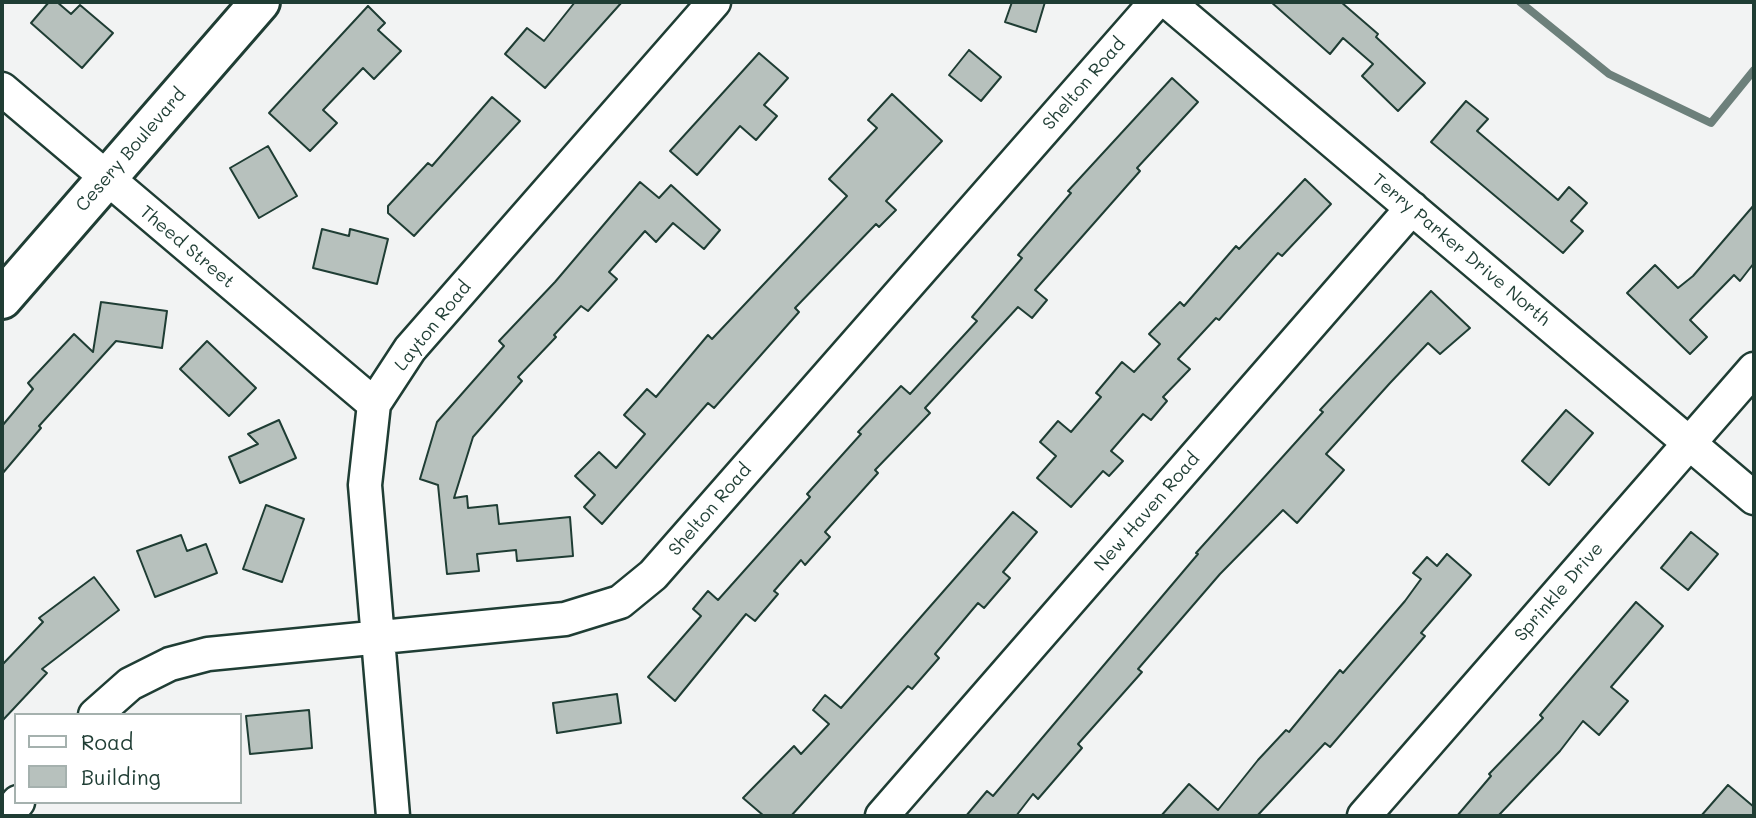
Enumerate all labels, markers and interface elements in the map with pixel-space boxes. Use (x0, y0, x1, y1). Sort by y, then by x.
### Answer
street label: Shelton Road (1038, 33, 1130, 135)
street label: Cesery Boulevard (71, 84, 191, 216)
street label: Terry Parker Drive North (1368, 169, 1554, 331)
street label: Theed Street (135, 201, 239, 293)
street label: Layton Road (390, 277, 476, 375)
street label: New Haven Road (1090, 449, 1204, 575)
street label: Shelton Road (664, 459, 756, 561)
street label: Sprinkle Drive (1510, 538, 1608, 646)
legend (14, 713, 242, 804)
text: Road (81, 728, 133, 755)
text: Building (81, 763, 161, 790)

